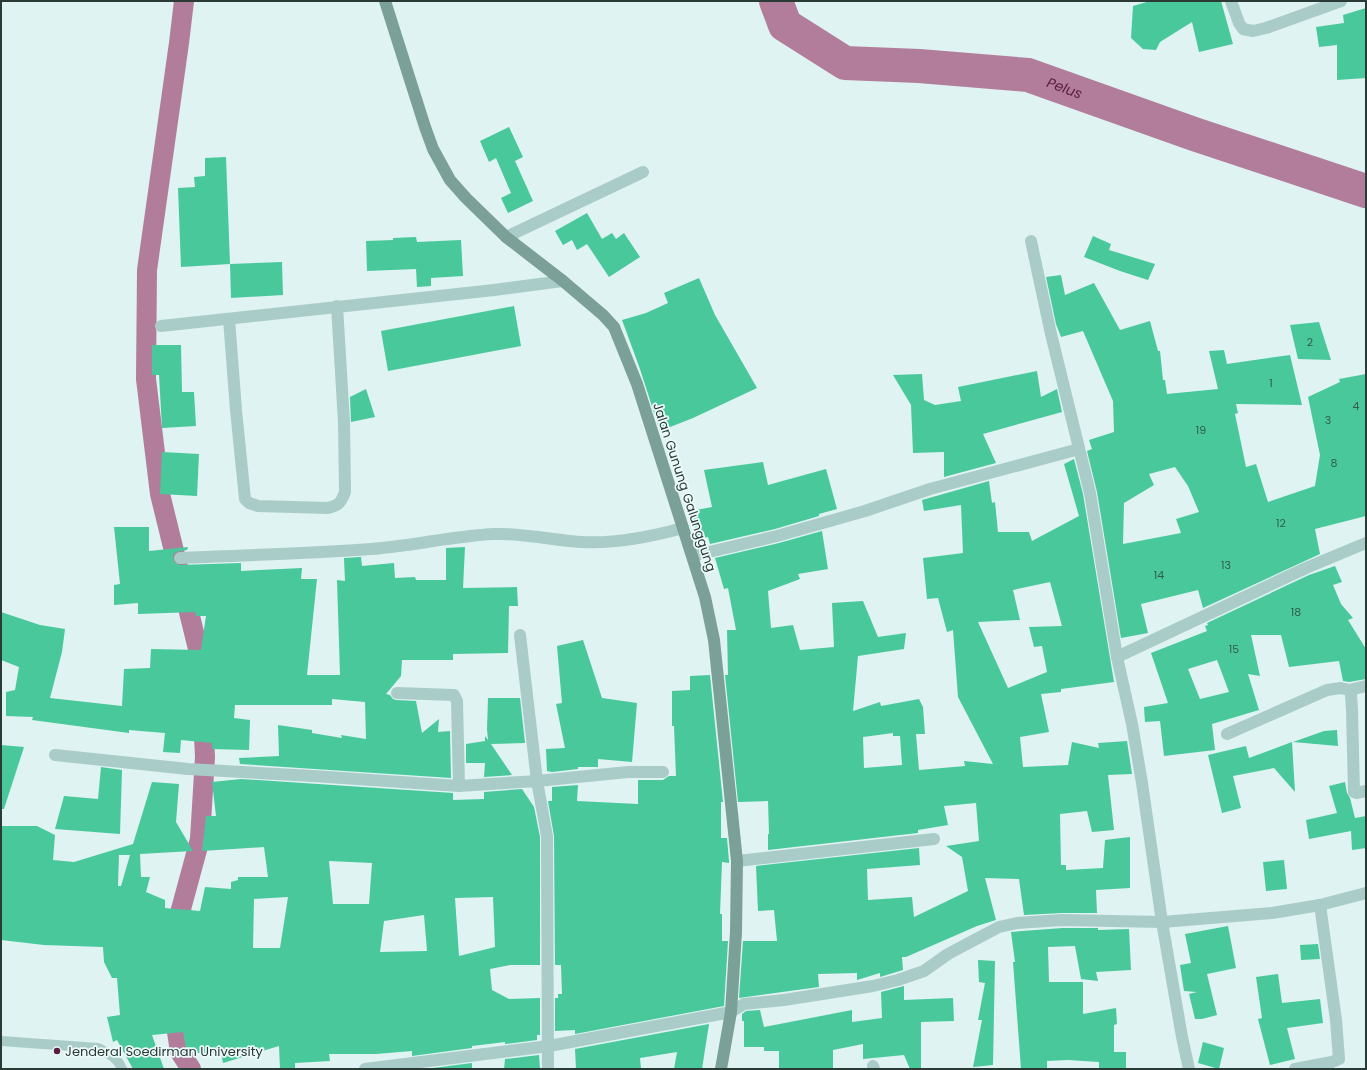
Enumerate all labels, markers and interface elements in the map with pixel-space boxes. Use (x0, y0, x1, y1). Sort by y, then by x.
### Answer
water label: Pelus (1044, 72, 1085, 104)
house number: 2 (1307, 334, 1313, 350)
house number: 1 (1269, 375, 1273, 391)
house number: 4 (1353, 398, 1360, 414)
street label: Jalan Gunung Galunggung (648, 400, 721, 574)
house number: 3 (1325, 412, 1331, 428)
house number: 19 (1196, 422, 1206, 438)
house number: 8 (1331, 455, 1338, 471)
house number: 12 (1276, 515, 1286, 531)
house number: 13 (1221, 557, 1231, 573)
house number: 14 (1154, 567, 1164, 583)
house number: 18 (1291, 604, 1301, 620)
house number: 15 (1229, 641, 1239, 657)
place label: Jenderal Soedirman University (65, 1042, 263, 1061)
marker: Jenderal Soedirman University (52, 1046, 62, 1056)

